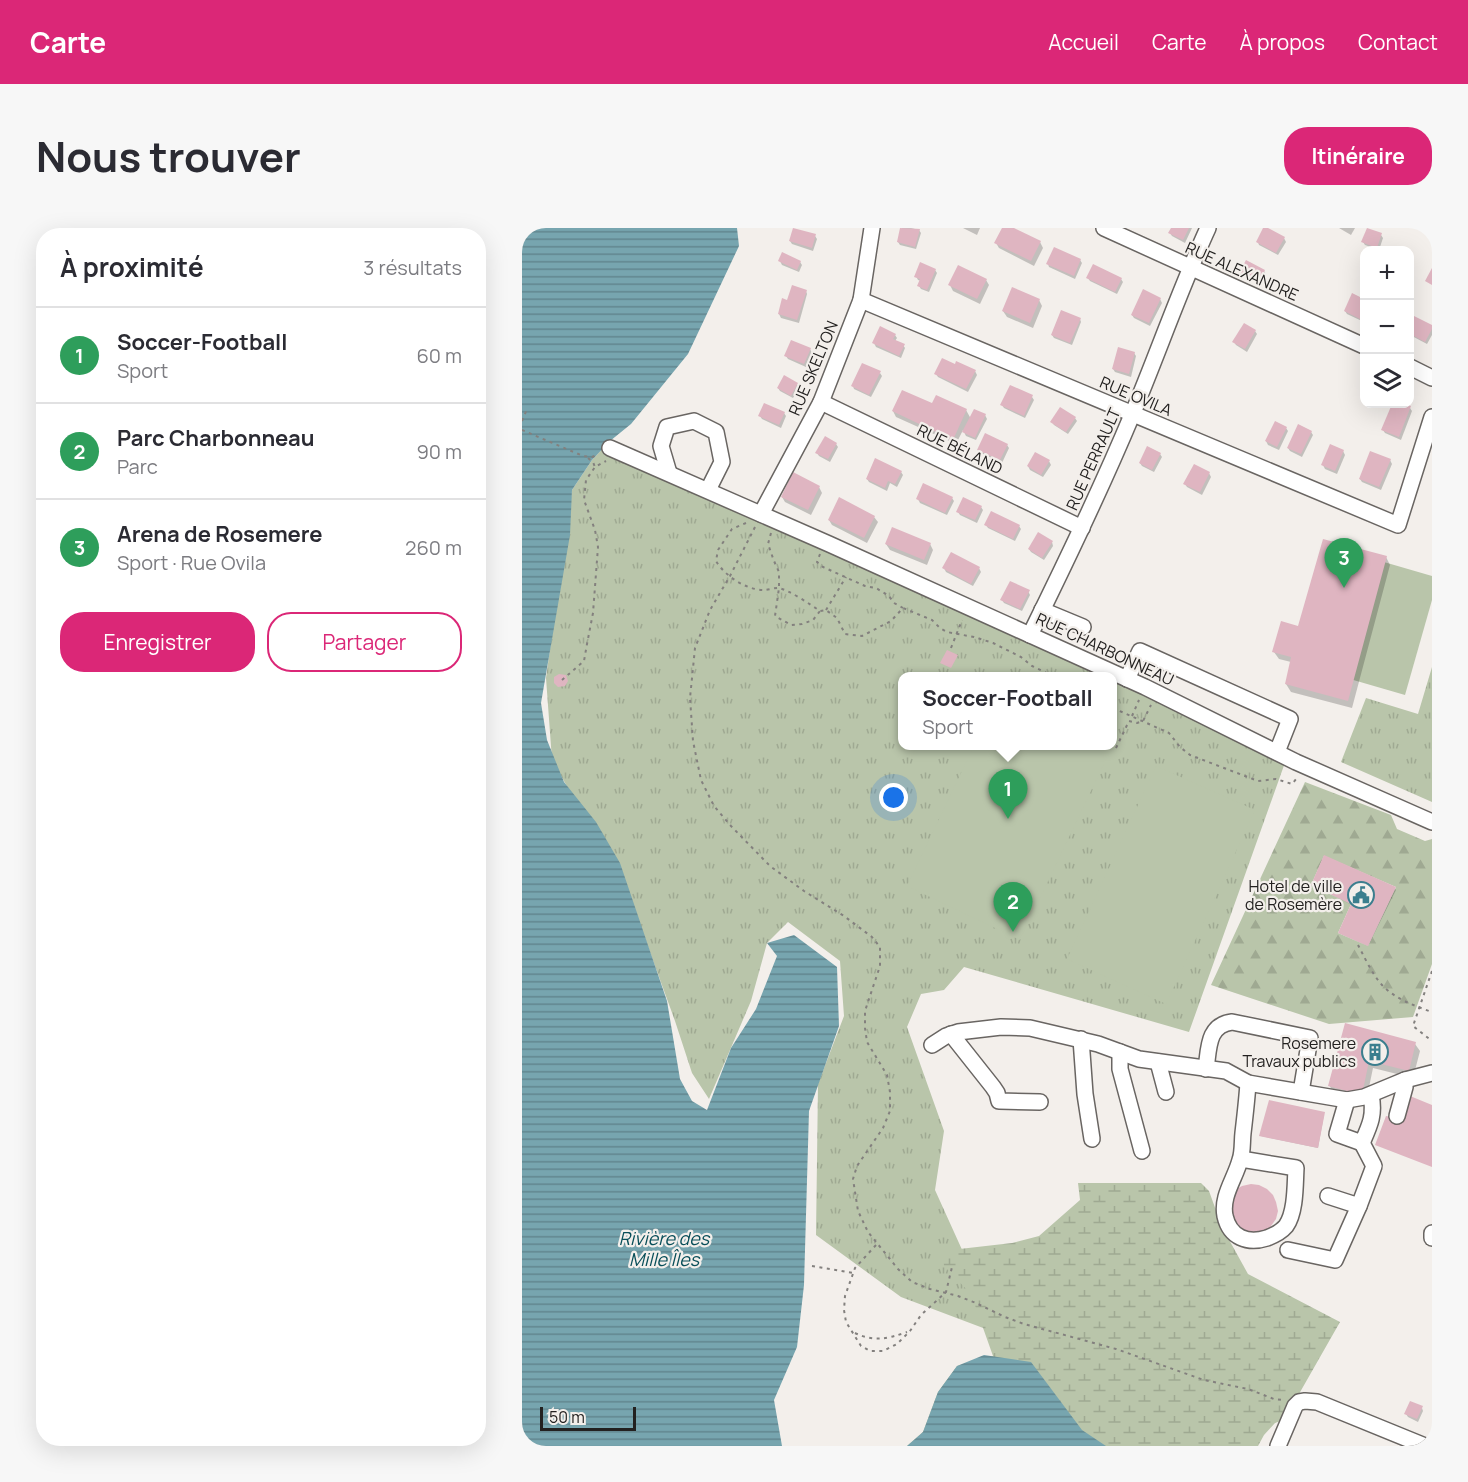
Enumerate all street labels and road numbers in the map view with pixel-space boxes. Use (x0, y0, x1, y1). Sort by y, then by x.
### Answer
street label: RUE ALEXANDRE (1182, 236, 1302, 306)
street label: RUE SKELTON (783, 317, 843, 419)
street label: RUE OVILA (1097, 371, 1175, 421)
street label: RUE PERRAULT (1061, 404, 1126, 514)
street label: RUE BÉLAND (914, 419, 1007, 479)
street label: RUE CHARBONNEAU (1033, 607, 1177, 691)

